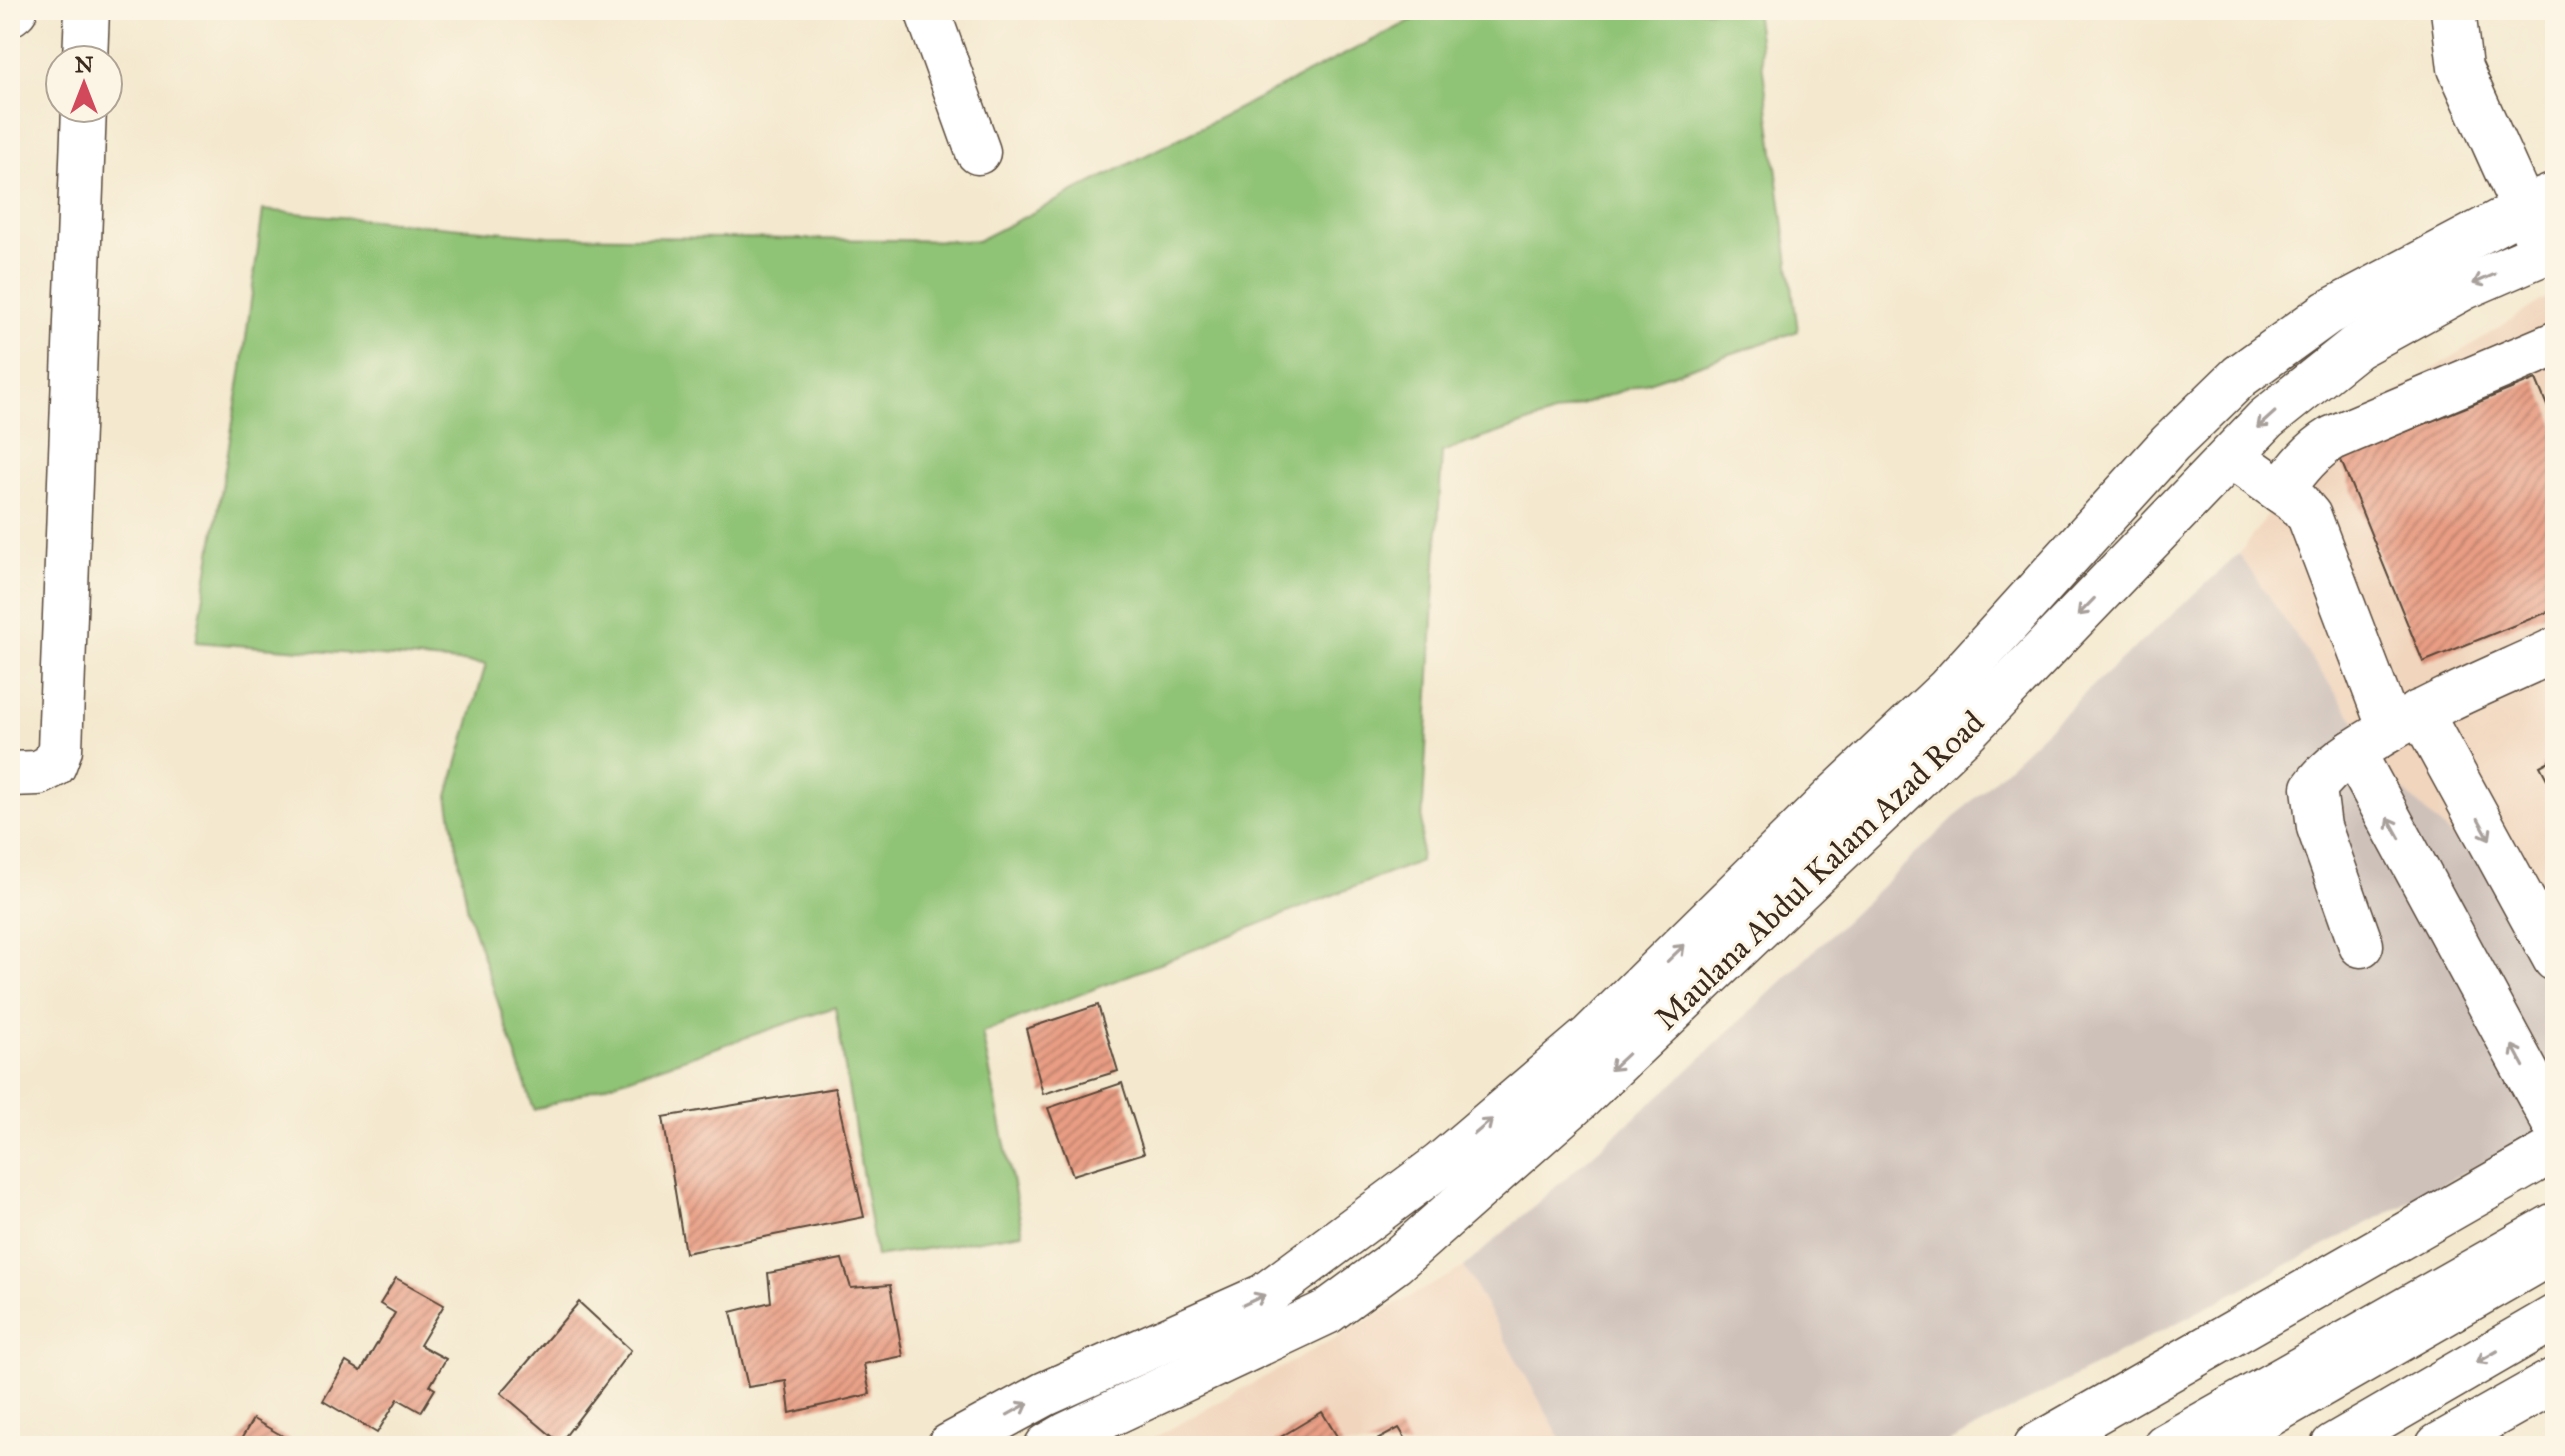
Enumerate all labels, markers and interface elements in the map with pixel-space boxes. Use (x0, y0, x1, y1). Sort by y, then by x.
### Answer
north arrow (44, 44, 124, 124)
text: N (75, 51, 94, 78)
one-way arrow (2472, 272, 2496, 287)
one-way arrow (2257, 410, 2277, 428)
one-way arrow (2076, 597, 2095, 617)
street label: Maulana Abdul Kalam Azad Road (1647, 703, 1992, 1038)
one-way arrow (2386, 817, 2402, 840)
one-way arrow (2477, 817, 2493, 841)
one-way arrow (1666, 944, 1686, 963)
one-way arrow (2510, 1045, 2525, 1069)
one-way arrow (1609, 1052, 1629, 1071)
one-way arrow (1473, 1118, 1493, 1136)
one-way arrow (1241, 1292, 1265, 1307)
one-way arrow (2476, 1349, 2499, 1365)
one-way arrow (1005, 1400, 1029, 1416)

